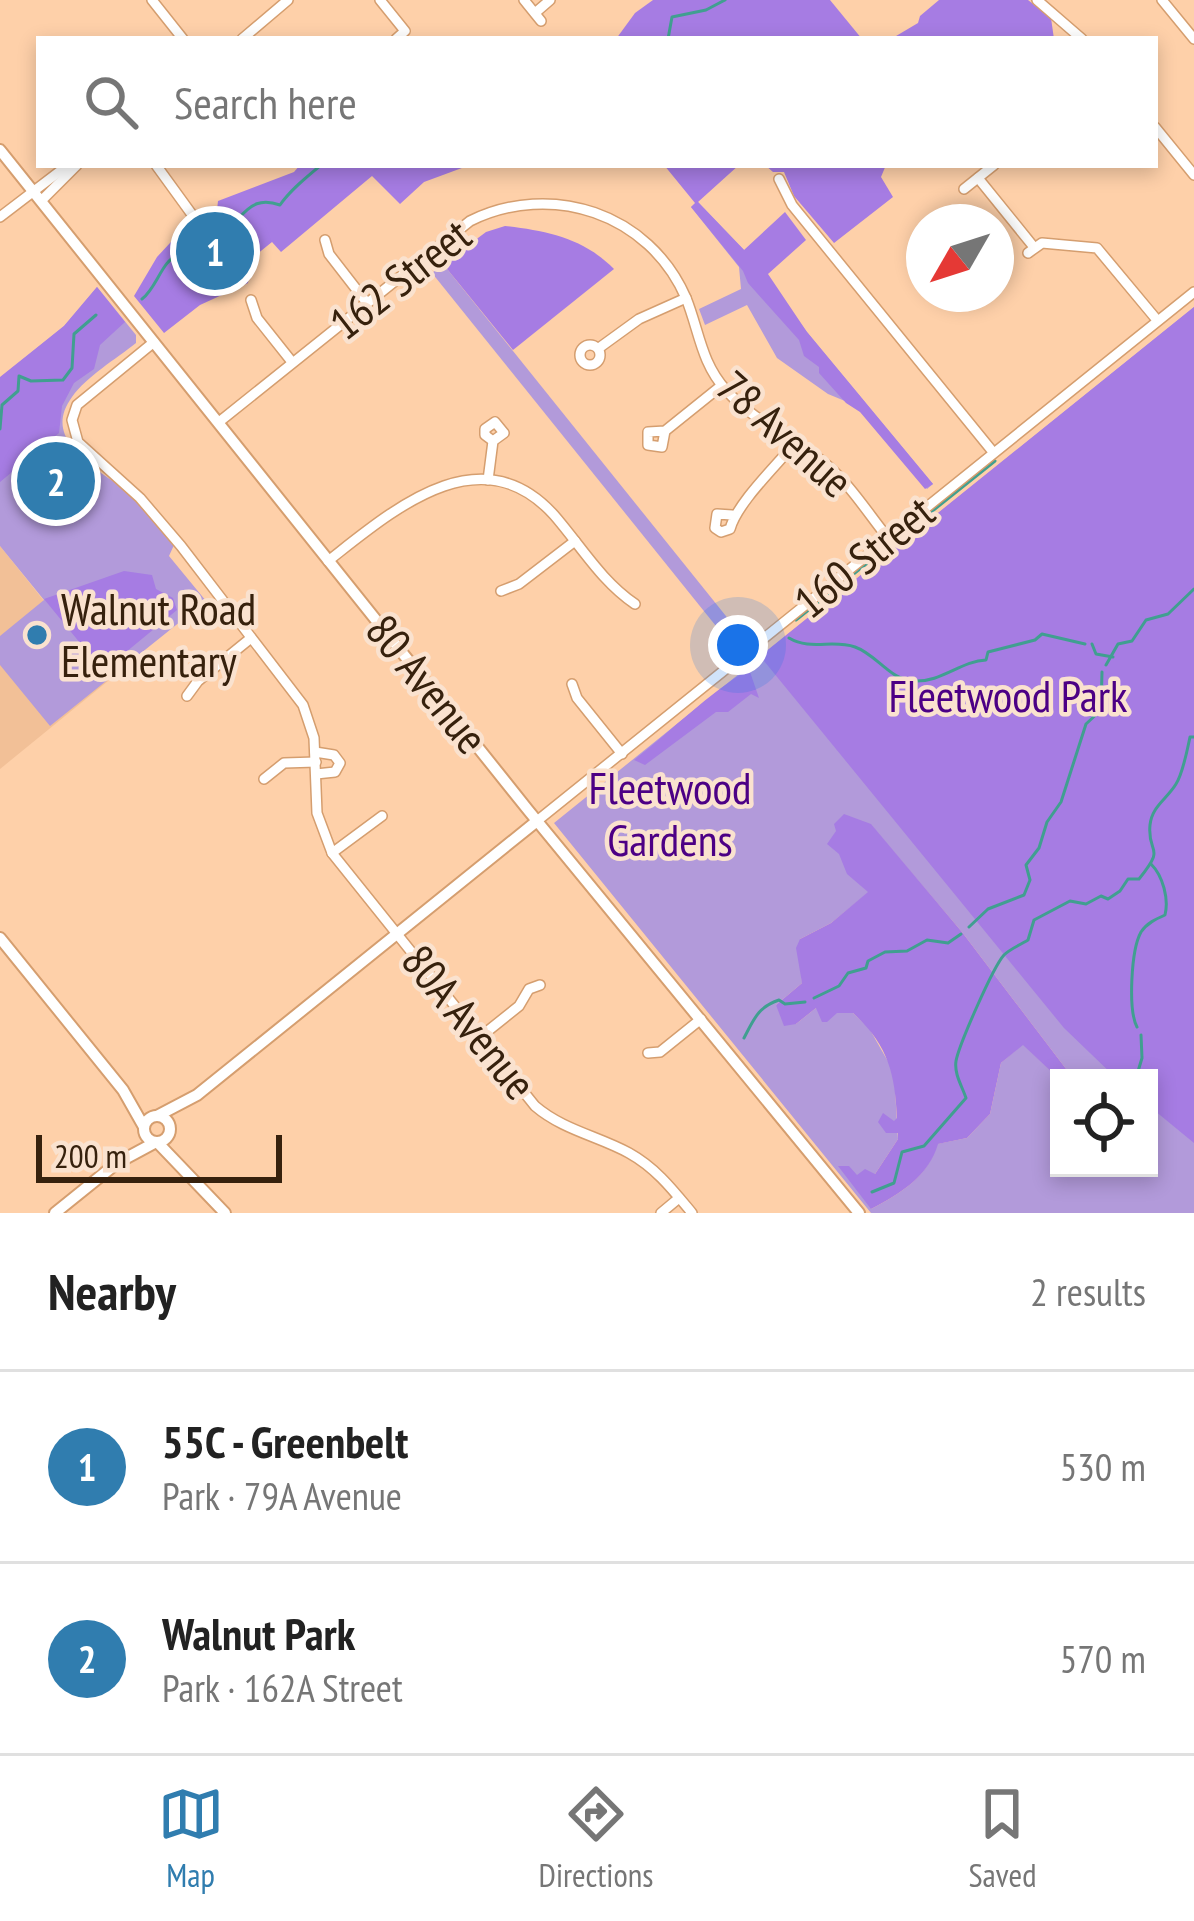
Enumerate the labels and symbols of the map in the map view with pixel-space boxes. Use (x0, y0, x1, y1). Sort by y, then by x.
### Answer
north arrow (906, 204, 1014, 312)
street label: 162 Street (317, 205, 482, 351)
pin: 1 (176, 206, 254, 296)
street label: 78 Avenue (706, 357, 866, 509)
pin: 2 (17, 436, 95, 526)
street label: 160 Street (782, 482, 946, 630)
place label: Walnut Road Elementary (61, 579, 256, 689)
street label: 80 Avenue (354, 602, 501, 765)
your location (708, 615, 768, 675)
marker: Walnut Road Elementary (24, 622, 50, 648)
park label: Fleetwood Park (888, 666, 1128, 724)
park label: Fleetwood Gardens (589, 758, 751, 868)
street label: 80A Avenue (390, 932, 550, 1111)
scale bar (36, 1129, 282, 1182)

